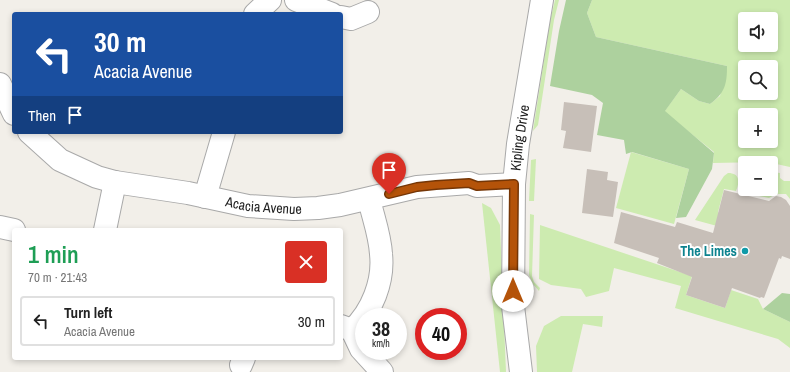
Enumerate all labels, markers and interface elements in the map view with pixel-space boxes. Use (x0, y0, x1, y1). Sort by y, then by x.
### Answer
map controls (738, 12, 778, 196)
button: sound (738, 12, 778, 52)
text: 30 m (94, 23, 146, 61)
icon: left (28, 28, 80, 80)
text: Acacia Avenue (94, 59, 192, 84)
button: search (738, 60, 778, 100)
icon: arrive (64, 104, 86, 126)
street label: Kipling Drive (506, 104, 533, 172)
text: Then (28, 105, 56, 126)
button: + (738, 108, 778, 148)
pin (372, 153, 406, 194)
button: − (738, 156, 778, 196)
icon: arrive (378, 159, 400, 181)
street label: Acacia Avenue (223, 192, 302, 218)
text: 1 min (28, 238, 79, 270)
button: close (285, 241, 327, 283)
place label: The Limes (680, 242, 737, 260)
marker: The Limes (740, 246, 750, 256)
text: 70 m · 21:43 (28, 269, 87, 286)
position arrow (492, 270, 534, 312)
text: Turn left (64, 302, 112, 323)
speed limit sign: 40 (415, 308, 467, 360)
icon: left (30, 310, 52, 332)
text: 30 m (298, 311, 325, 332)
text: 38 (372, 315, 390, 342)
text: Acacia Avenue (64, 323, 135, 340)
text: km/h (372, 337, 390, 350)

